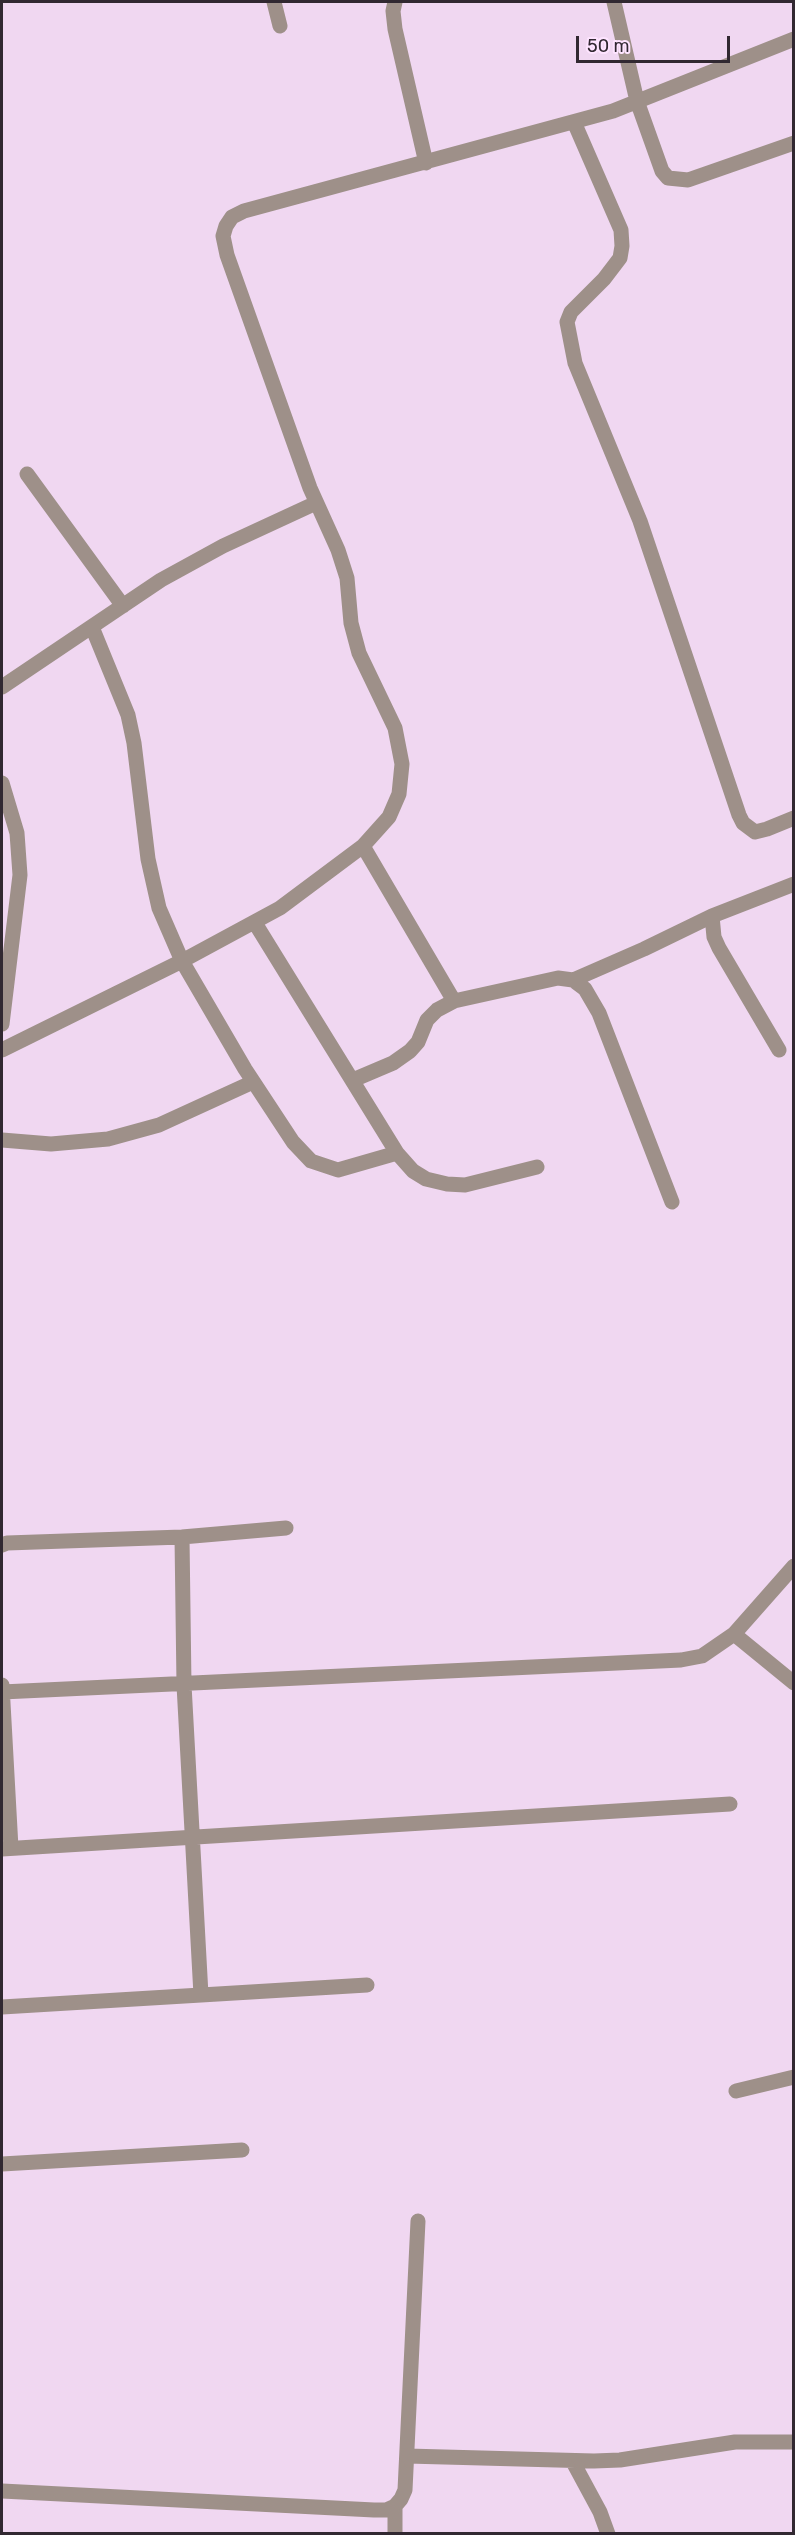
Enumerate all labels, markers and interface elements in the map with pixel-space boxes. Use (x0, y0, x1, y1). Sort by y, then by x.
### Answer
scale bar (579, 24, 734, 62)
text: 50 m (587, 35, 630, 57)

